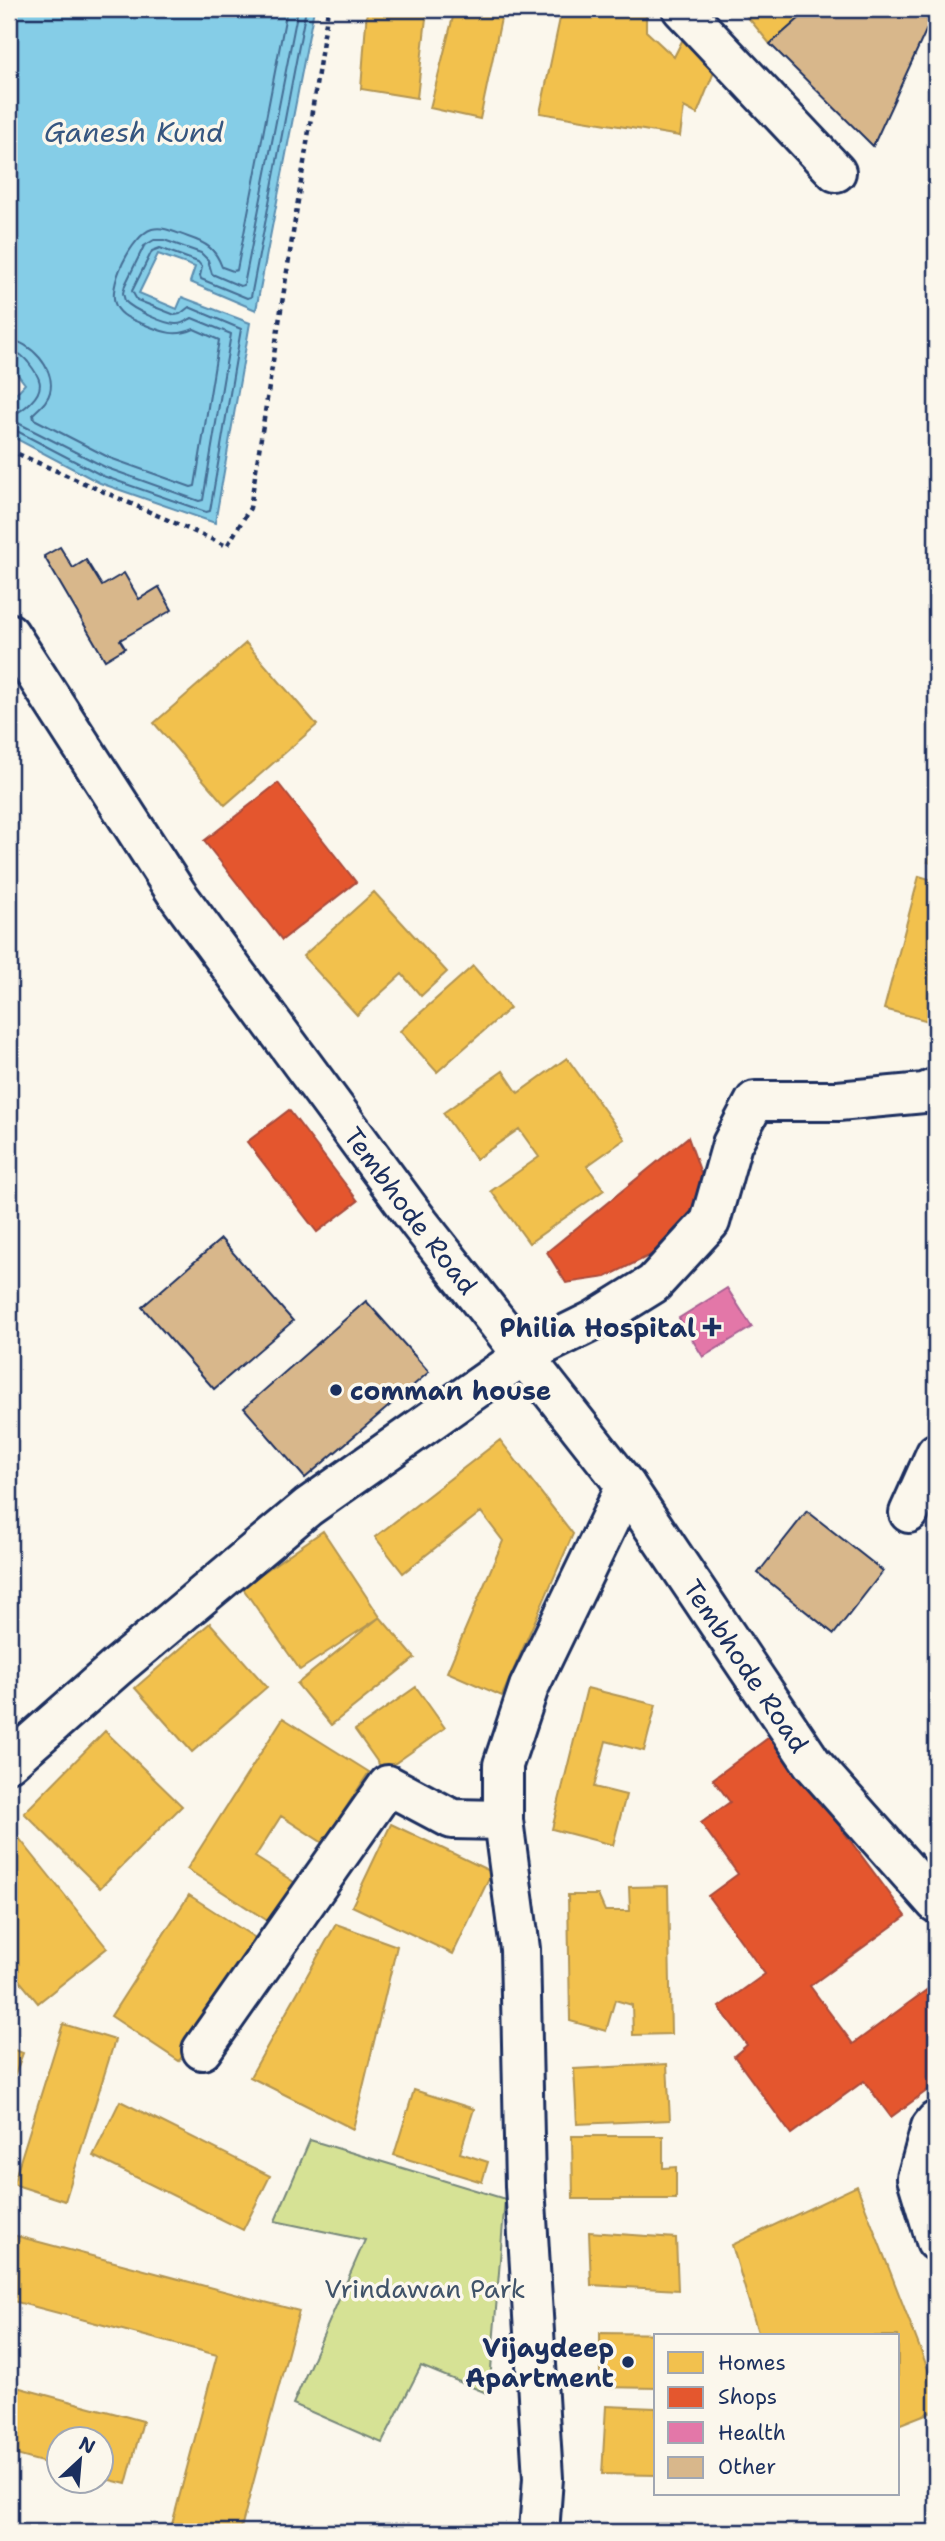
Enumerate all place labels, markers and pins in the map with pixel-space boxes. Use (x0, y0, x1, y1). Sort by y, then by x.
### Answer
place label: Philia Hospital (499, 1310, 696, 1345)
marker: Philia Hospital (702, 1317, 722, 1337)
place label: comman house (350, 1373, 551, 1408)
marker: comman house (328, 1382, 344, 1398)
place label: Vijaydeep Apartment (465, 2330, 614, 2395)
marker: Vijaydeep Apartment (620, 2354, 636, 2370)

